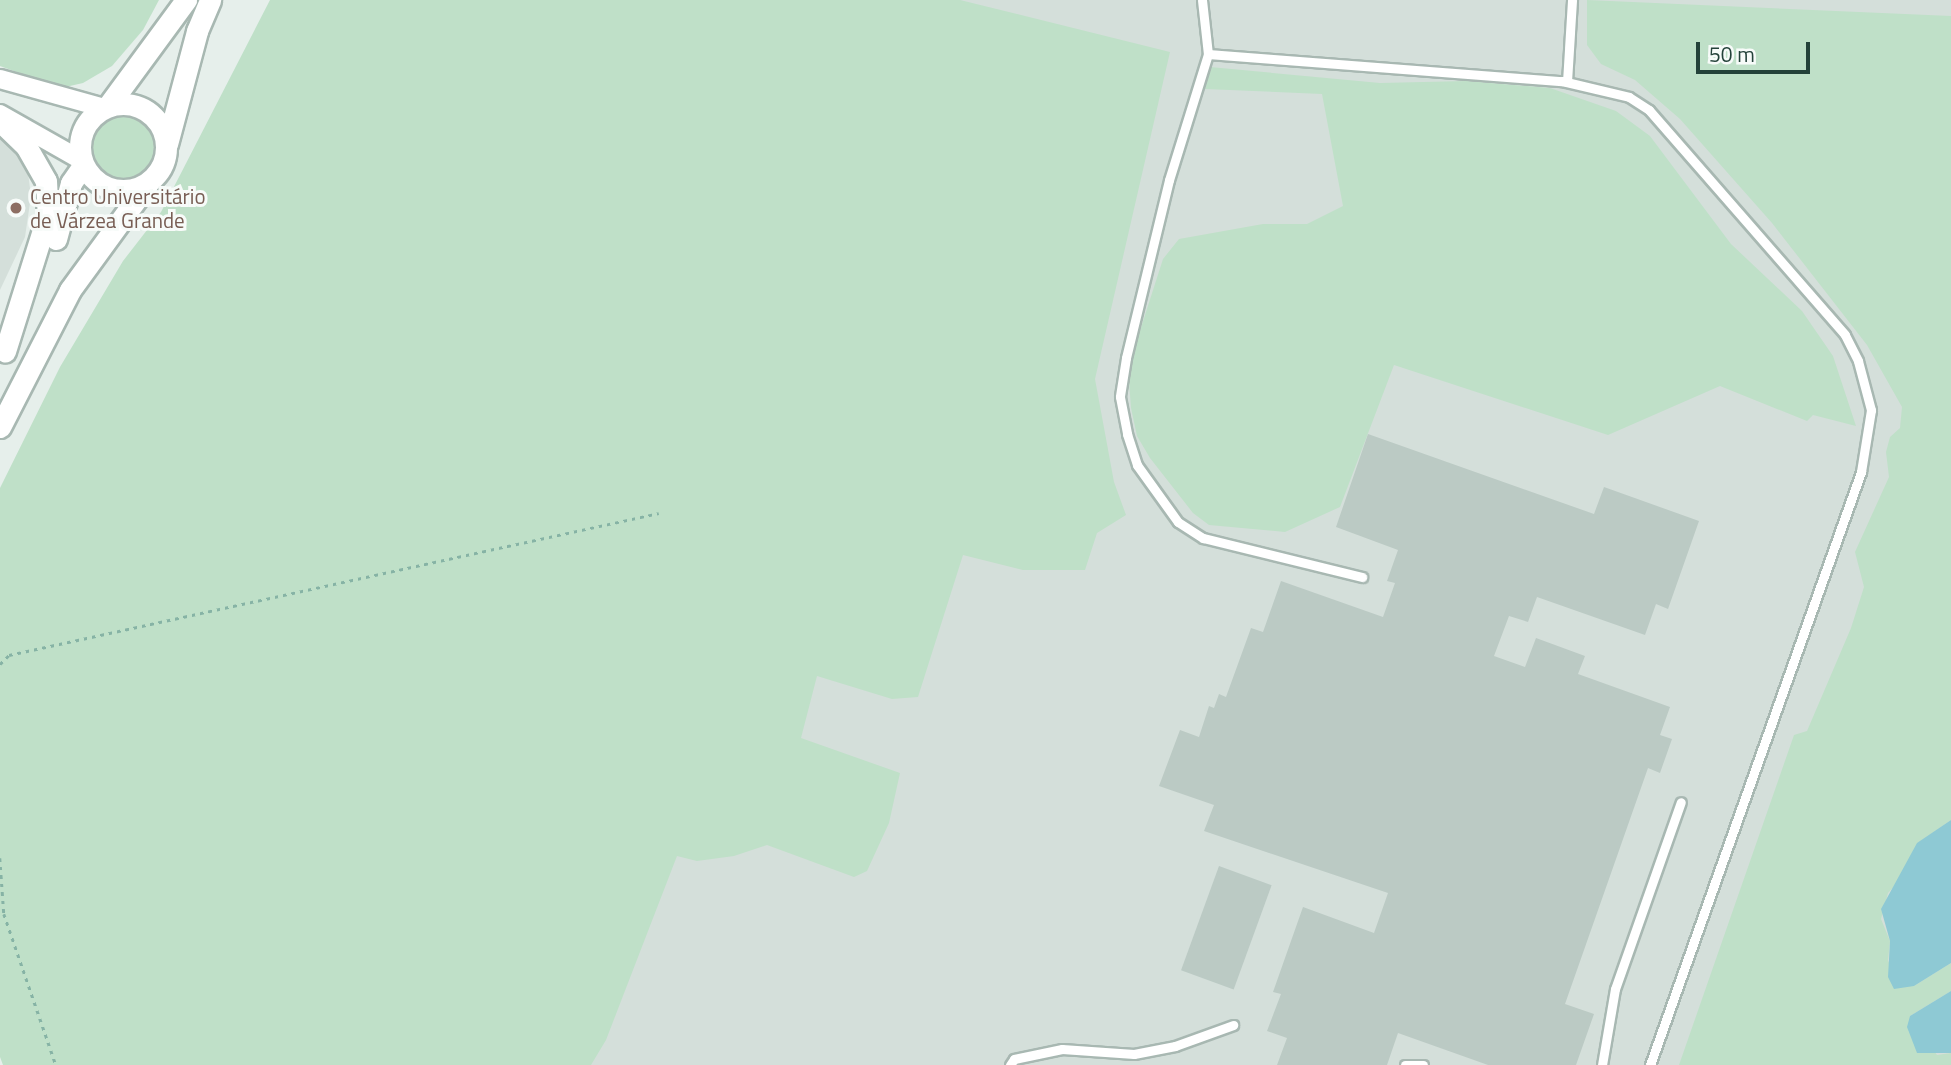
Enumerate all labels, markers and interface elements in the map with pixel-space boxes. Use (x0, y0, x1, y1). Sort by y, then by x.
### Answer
scale bar (1699, 28, 1813, 72)
text: 50 m (1709, 38, 1755, 70)
place label: Centro Universitário de Várzea Grande (30, 183, 206, 233)
marker: Centro Universitário de Várzea Grande (8, 200, 24, 216)

